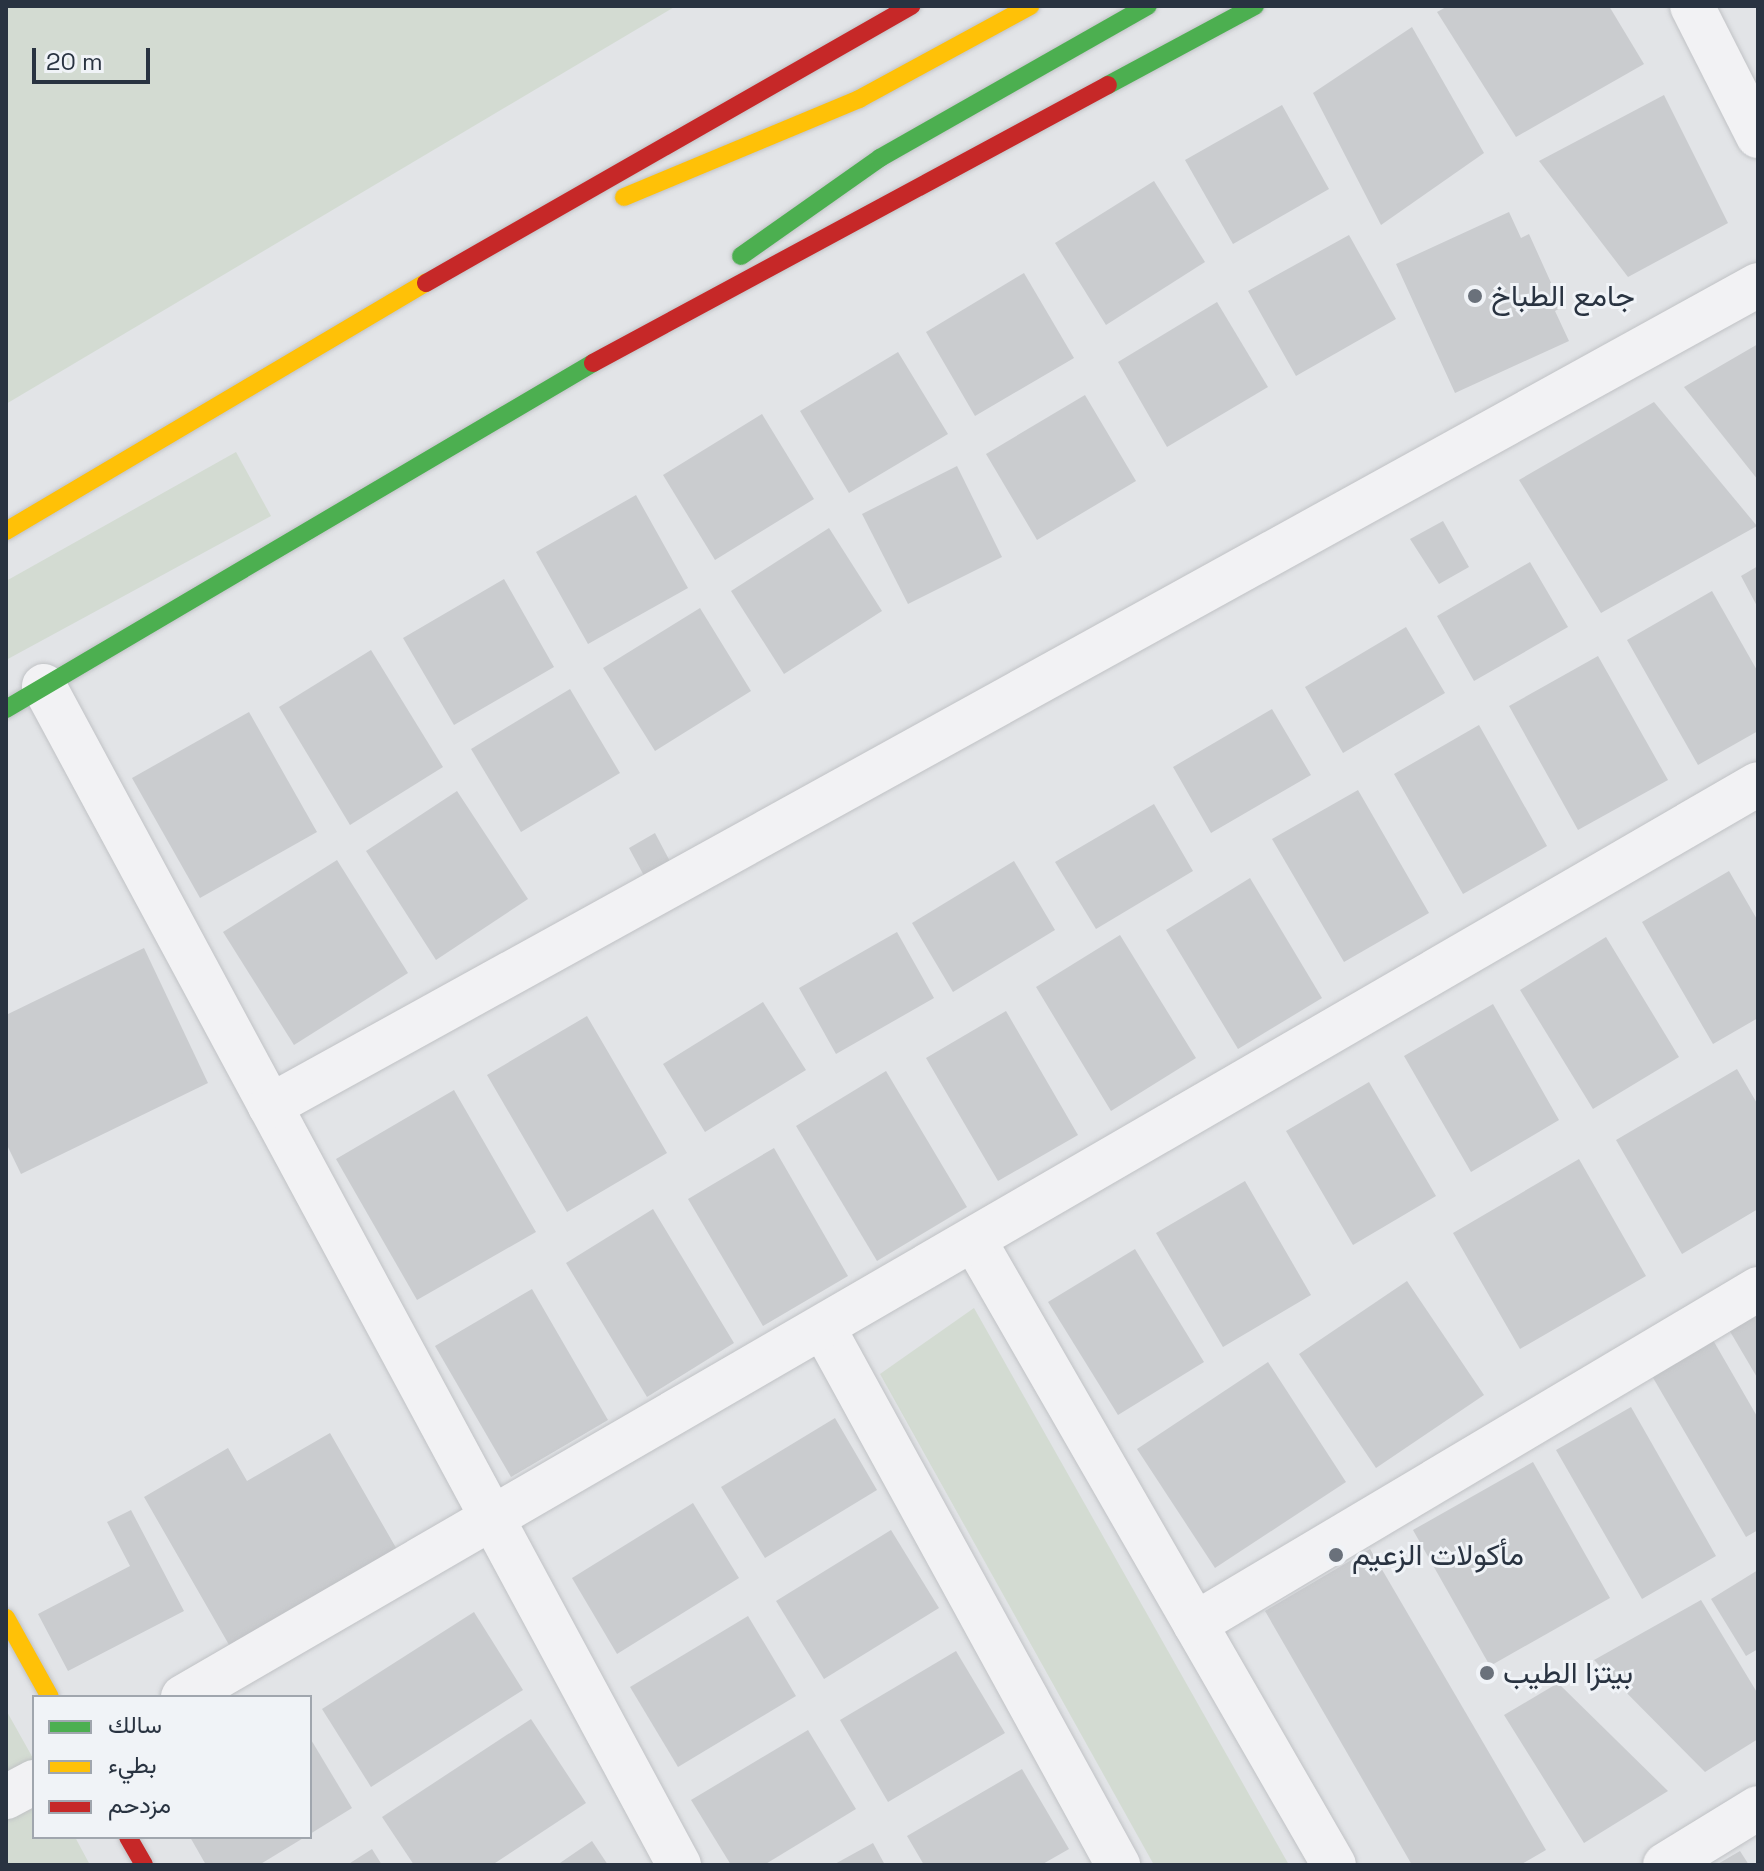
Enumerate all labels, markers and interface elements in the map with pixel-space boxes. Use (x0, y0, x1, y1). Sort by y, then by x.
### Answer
scale bar (36, 32, 154, 82)
text: 20 m (46, 46, 103, 77)
place label: جامع الطباخ (1491, 278, 1635, 314)
marker: جامع الطباخ (1466, 287, 1484, 305)
place label: مأكولات الزعيم (1352, 1537, 1524, 1573)
marker: مأكولات الزعيم (1327, 1546, 1345, 1564)
place label: بيتزا الطيب (1503, 1655, 1633, 1691)
marker: بيتزا الطيب (1478, 1664, 1496, 1682)
legend (32, 1695, 312, 1839)
text: سالك (108, 1709, 162, 1740)
text: بطيء (108, 1749, 157, 1780)
text: مزدحم (108, 1789, 171, 1820)

